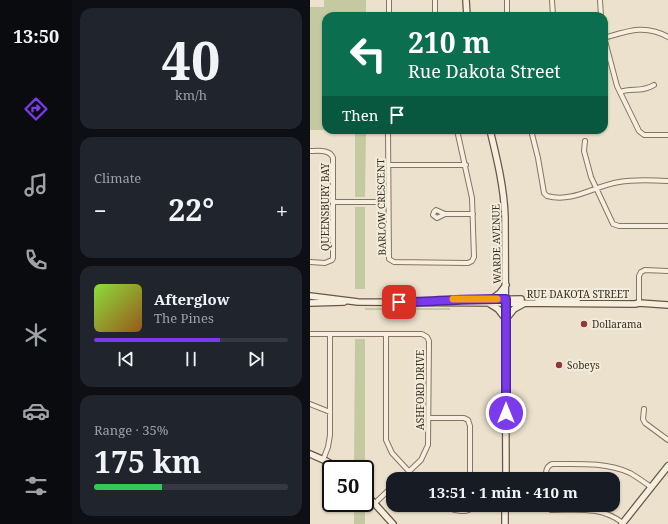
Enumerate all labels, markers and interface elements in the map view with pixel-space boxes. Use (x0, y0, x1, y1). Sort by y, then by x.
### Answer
text: 210 m (408, 23, 490, 61)
text: 13:50 (13, 24, 59, 48)
text: 40 (162, 24, 220, 95)
icon: left (342, 28, 394, 80)
text: Rue Dakota Street (408, 59, 561, 83)
text: km/h (175, 86, 207, 104)
icon: directions (22, 95, 50, 123)
icon: arrive (386, 104, 408, 126)
text: Then (342, 105, 378, 125)
street label: BARLOW CRESCENT (373, 158, 389, 256)
street label: QUEENSBURY BAY (318, 162, 332, 251)
text: Climate (94, 169, 141, 187)
icon: music (22, 171, 50, 199)
text: 22° (168, 189, 214, 230)
text: − (94, 195, 107, 225)
text: + (276, 195, 288, 225)
street label: WARDE AVENUE (488, 204, 504, 284)
icon: phone (22, 246, 50, 274)
pin (382, 285, 416, 319)
street label: RUE DAKOTA STREET (527, 287, 629, 301)
text: Afterglow (154, 289, 230, 309)
icon: arrive (388, 291, 410, 313)
text: The Pines (154, 309, 214, 327)
place label: Dollarama (592, 317, 642, 331)
marker: Dollarama (579, 319, 589, 329)
icon: climate (22, 321, 50, 349)
icon: previous (115, 348, 137, 370)
icon: pause (180, 348, 202, 370)
icon: next (245, 348, 267, 370)
street label: ASHFORD DRIVE (413, 350, 427, 430)
place label: Sobeys (567, 358, 600, 372)
marker: Sobeys (554, 360, 564, 370)
position arrow (485, 392, 527, 434)
icon: car (22, 397, 50, 425)
text: Range · 35% (94, 421, 168, 439)
text: 175 km (94, 441, 201, 482)
speed limit sign: 50 (322, 460, 374, 512)
icon: filters (22, 472, 50, 500)
text: 13:51 · 1 min · 410 m (428, 482, 578, 502)

